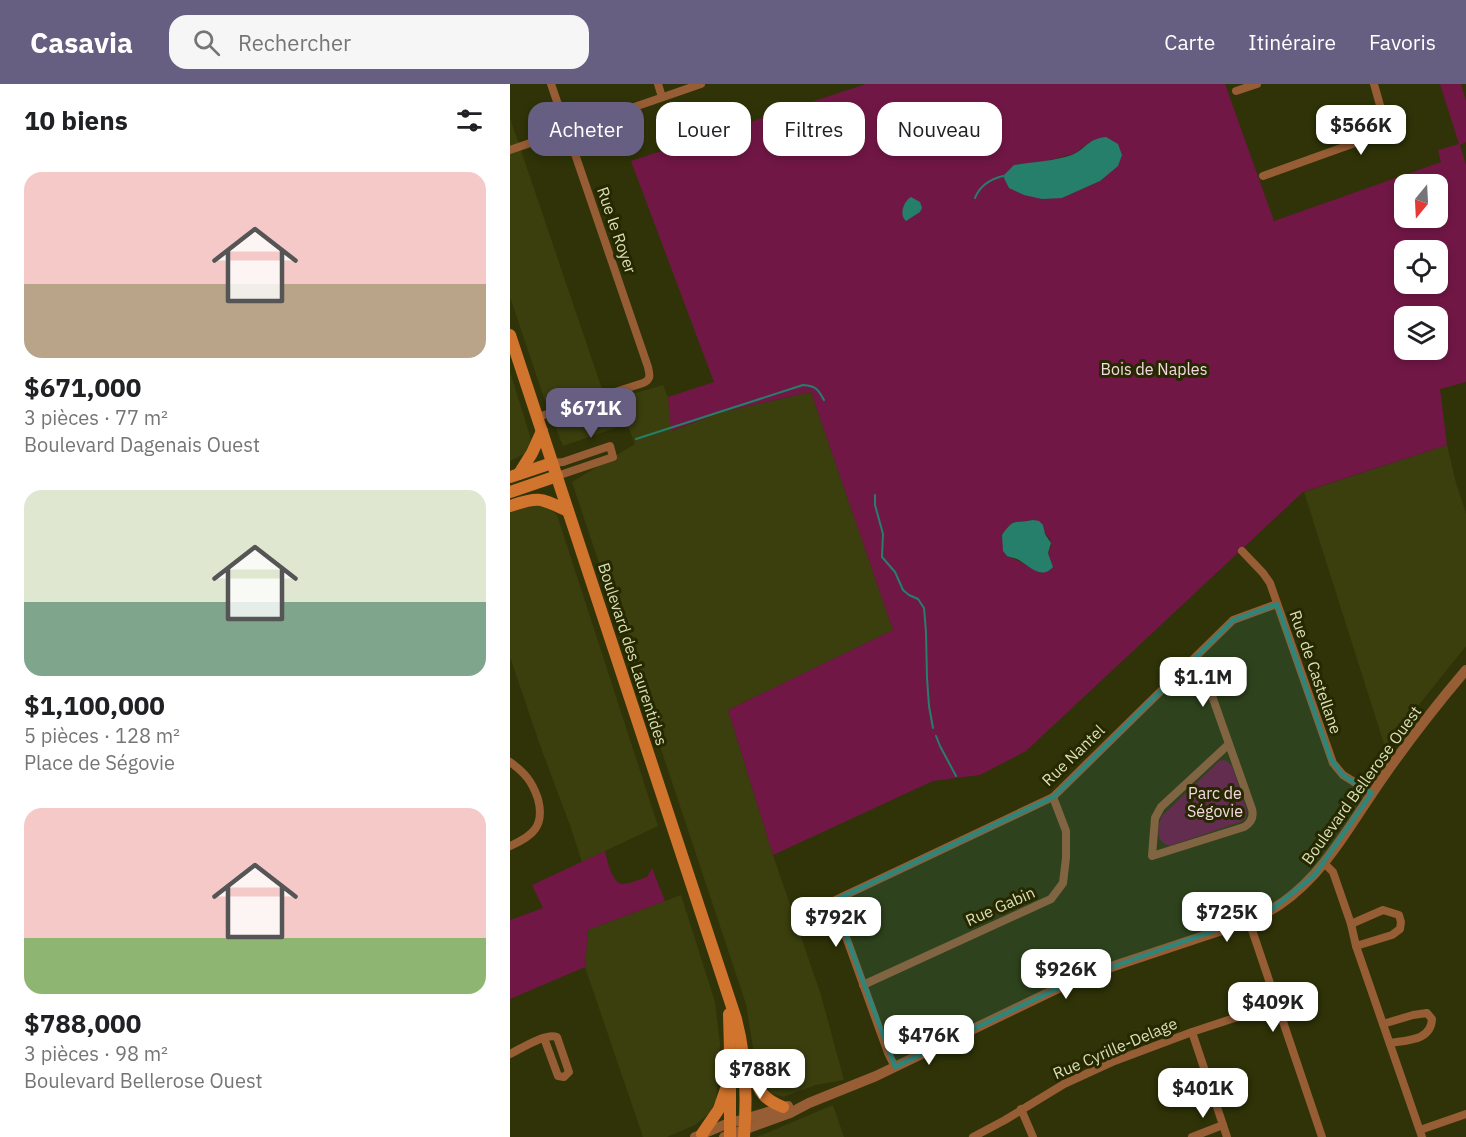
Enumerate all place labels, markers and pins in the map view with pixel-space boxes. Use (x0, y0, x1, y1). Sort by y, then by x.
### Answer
pin: $566K (1319, 105, 1403, 156)
pin: $671K (549, 388, 633, 439)
pin: $1.1M (1161, 657, 1245, 708)
pin: $725K (1185, 892, 1269, 943)
pin: $792K (794, 897, 878, 948)
pin: $926K (1024, 949, 1108, 1000)
pin: $409K (1231, 982, 1315, 1033)
pin: $476K (887, 1015, 971, 1066)
pin: $788K (718, 1049, 802, 1100)
pin: $401K (1161, 1068, 1245, 1119)

